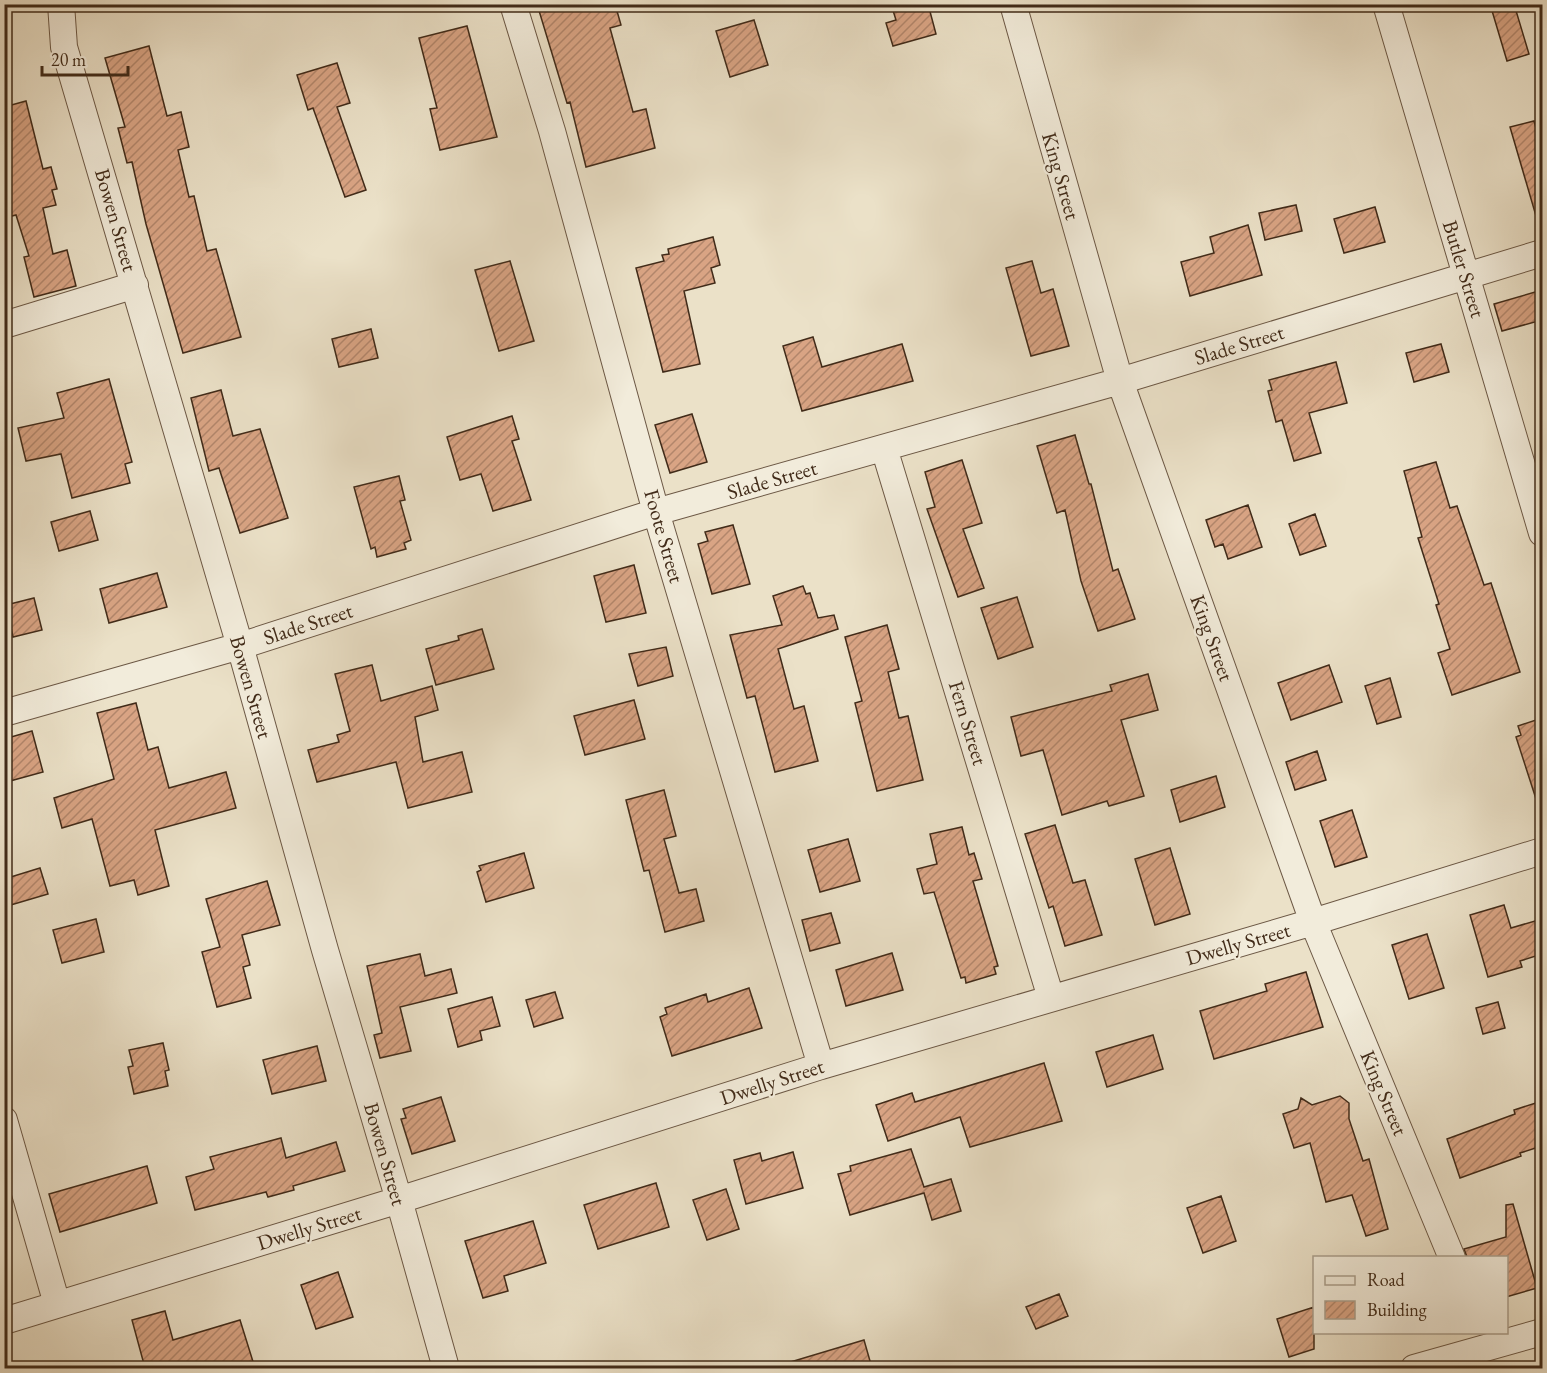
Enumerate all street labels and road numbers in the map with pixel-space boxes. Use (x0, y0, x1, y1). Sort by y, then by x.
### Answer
street label: King Street (1036, 129, 1087, 223)
street label: Bowen Street (89, 165, 144, 275)
street label: Butler Street (1437, 217, 1492, 321)
street label: Slade Street (1191, 318, 1287, 371)
street label: Slade Street (724, 454, 820, 505)
street label: Foote Street (638, 486, 691, 586)
street label: King Street (1184, 591, 1241, 685)
street label: Slade Street (260, 596, 356, 651)
street label: Bowen Street (224, 632, 279, 742)
street label: Fern Street (943, 677, 994, 769)
street label: Dwelly Street (1182, 916, 1294, 971)
street label: King Street (1354, 1046, 1415, 1140)
street label: Dwelly Street (717, 1052, 828, 1111)
street label: Bowen Street (358, 1099, 413, 1209)
street label: Dwelly Street (254, 1199, 365, 1256)

